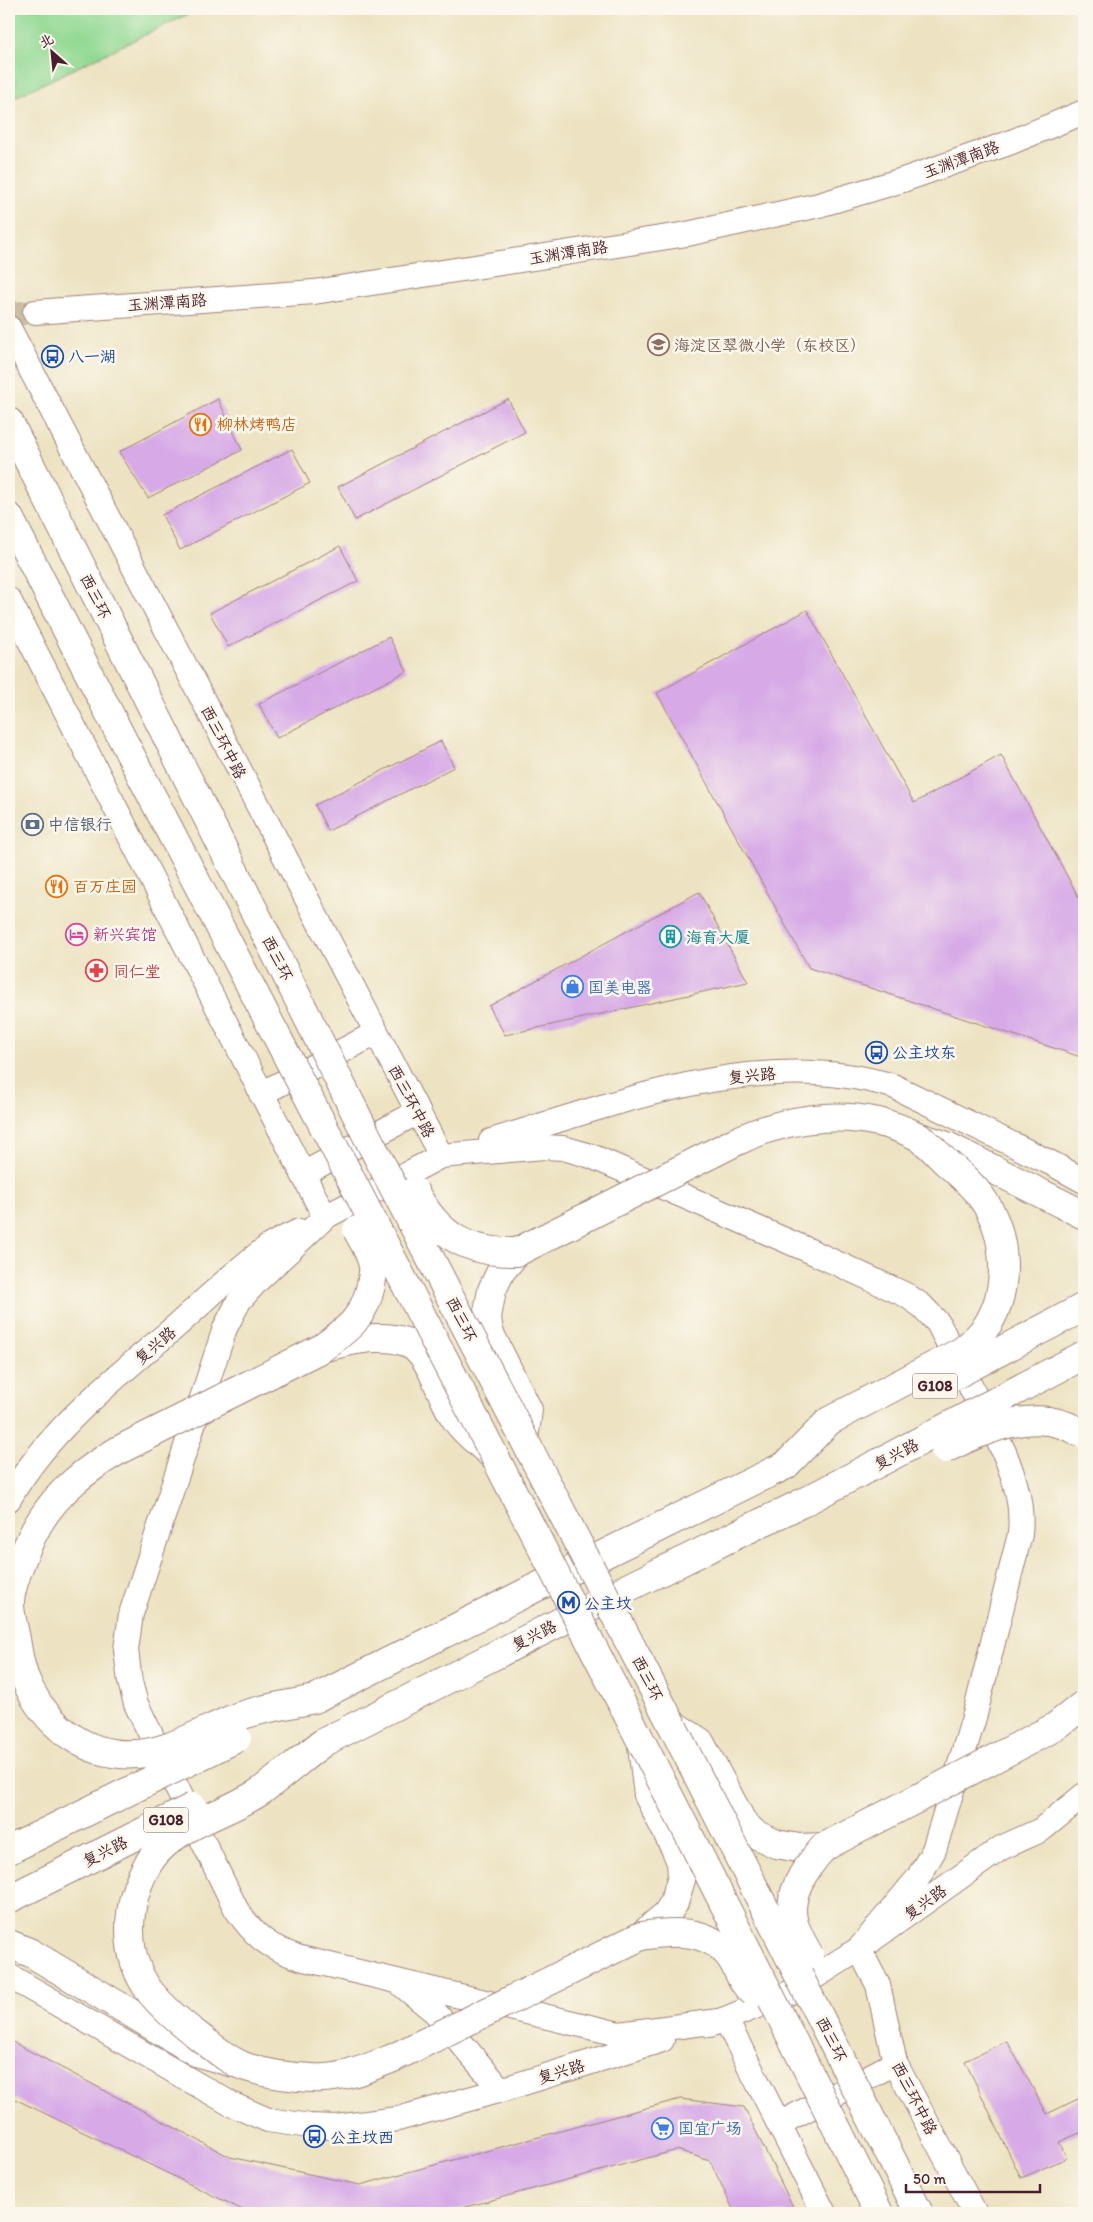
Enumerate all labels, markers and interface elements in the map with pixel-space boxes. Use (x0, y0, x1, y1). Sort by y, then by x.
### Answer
north arrow (28, 28, 78, 78)
text: 北 (36, 30, 56, 52)
street label: 玉渊潭南路 (920, 137, 1002, 182)
street label: 玉渊潭南路 (527, 237, 609, 268)
street label: 玉渊潭南路 (126, 290, 208, 315)
school or university icon: 海淀区翠微小学（东校区） (646, 333, 670, 357)
place label: 海淀区翠微小学（东校区） (674, 336, 866, 355)
bus stop icon: 八一湖 (40, 344, 64, 368)
place label: 八一湖 (68, 347, 116, 366)
restaurant icon: 柳林烤鸭店 (189, 412, 213, 436)
place label: 柳林烤鸭店 (217, 415, 297, 434)
street label: 西三环 (76, 571, 115, 622)
street label: 西三环中路 (197, 702, 250, 782)
bank icon: 中信银行 (20, 812, 44, 836)
place label: 中信银行 (48, 815, 112, 834)
restaurant icon: 百万庄园 (45, 874, 69, 898)
place label: 百万庄园 (73, 877, 137, 896)
hotel icon: 新兴宾馆 (65, 922, 89, 946)
place label: 新兴宾馆 (93, 925, 157, 944)
building icon: 海育大厦 (658, 925, 682, 949)
place label: 海育大厦 (686, 928, 750, 947)
street label: 西三环 (258, 933, 297, 984)
pharmacy icon: 同仁堂 (85, 959, 109, 983)
place label: 同仁堂 (113, 962, 161, 981)
shop icon: 国美电器 (560, 975, 584, 999)
place label: 国美电器 (588, 978, 652, 997)
bus stop icon: 公主坟东 (864, 1040, 888, 1064)
place label: 公主坟东 (892, 1043, 956, 1062)
street label: 西三环中路 (384, 1061, 439, 1141)
street label: 复兴路 (727, 1064, 777, 1087)
street label: 西三环 (442, 1294, 481, 1345)
street label: 复兴路 (131, 1322, 180, 1368)
road number: G108 (912, 1374, 958, 1398)
street label: 复兴路 (871, 1435, 922, 1474)
metro station icon: 公主坟 (556, 1591, 580, 1615)
place label: 公主坟 (584, 1594, 632, 1613)
street label: 复兴路 (509, 1616, 560, 1655)
street label: 西三环 (628, 1653, 667, 1704)
road number: G108 (144, 1808, 188, 1832)
street label: 复兴路 (80, 1832, 131, 1871)
street label: 复兴路 (900, 1881, 950, 1924)
street label: 西三环 (812, 2014, 851, 2065)
street label: 复兴路 (535, 2055, 587, 2088)
street label: 西三环中路 (888, 2058, 941, 2138)
supermarket icon: 国宜广场 (650, 2116, 674, 2140)
place label: 国宜广场 (678, 2119, 742, 2138)
bus stop icon: 公主坟西 (302, 2125, 326, 2149)
place label: 公主坟西 (330, 2128, 394, 2147)
scale bar (906, 2162, 1039, 2194)
text: 50 m (913, 2170, 946, 2188)

